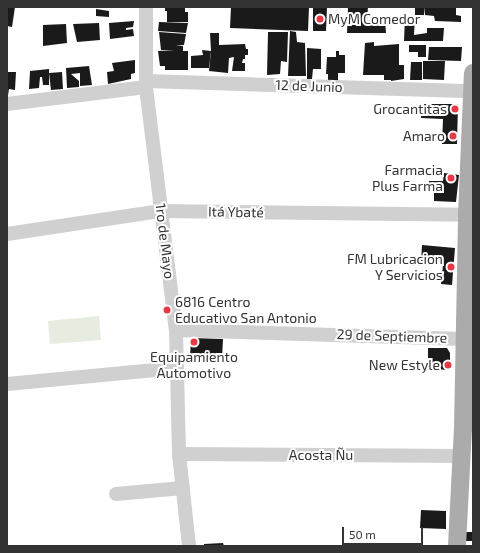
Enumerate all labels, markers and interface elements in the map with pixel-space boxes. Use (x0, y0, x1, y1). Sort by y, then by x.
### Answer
place label: MyM Comedor (328, 11, 420, 27)
marker: MyM Comedor (315, 14, 325, 24)
street label: 12 de Junio (275, 76, 343, 96)
place label: Grocantitas (373, 101, 447, 117)
marker: Grocantitas (450, 104, 460, 114)
place label: Amaro (403, 128, 445, 144)
marker: Amaro (448, 131, 458, 141)
place label: Farmacia Plus Farma (372, 162, 443, 194)
marker: Farmacia Plus Farma (446, 173, 456, 183)
street label: 1ro de Mayo (152, 202, 178, 280)
street label: Itá Ybaté (208, 203, 264, 221)
place label: FM Lubricacion Y Servicios (347, 251, 443, 284)
marker: FM Lubricacion Y Servicios (446, 262, 456, 272)
place label: 6816 Centro Educativo San Antonio (175, 294, 317, 326)
marker: 6816 Centro Educativo San Antonio (162, 305, 172, 315)
street label: 29 de Septiembre (336, 326, 448, 346)
marker: Equipamiento Automotivo (189, 337, 199, 347)
place label: Equipamiento Automotivo (150, 349, 238, 382)
place label: New Estyle (369, 357, 440, 373)
marker: New Estyle (443, 360, 453, 370)
street label: Acosta Ñu (289, 447, 353, 463)
scale bar (344, 519, 425, 545)
text: 50 m (349, 527, 376, 541)

